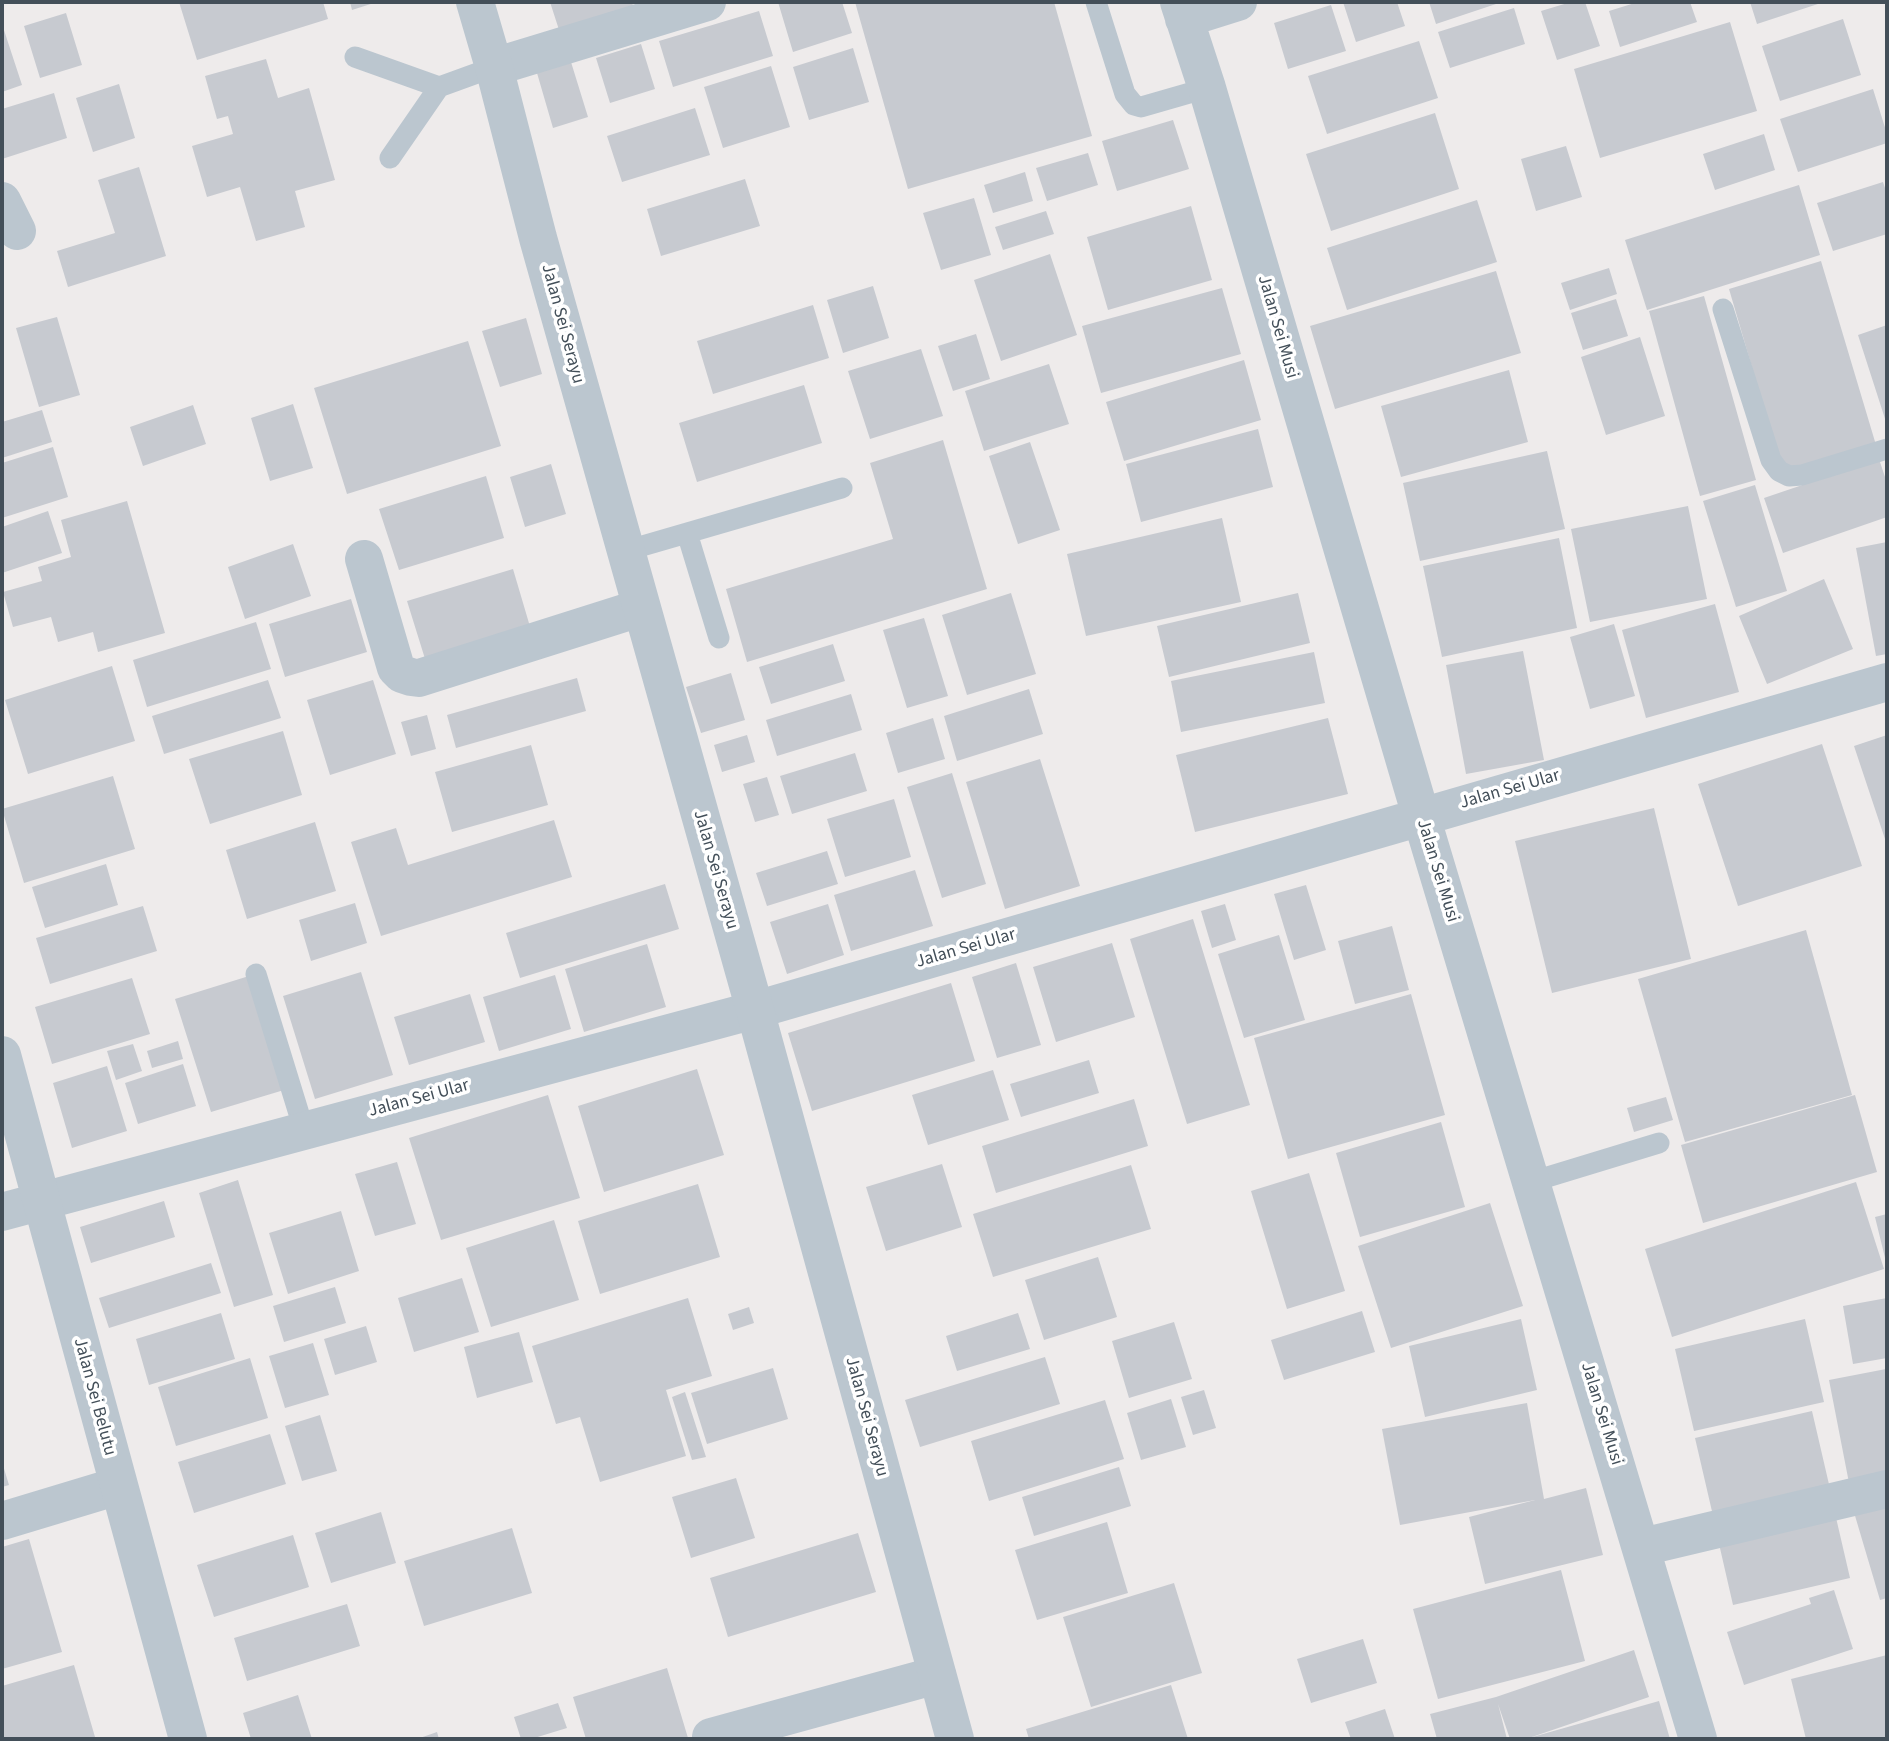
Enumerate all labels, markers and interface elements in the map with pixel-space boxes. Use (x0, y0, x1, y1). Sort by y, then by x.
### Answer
street label: Jalan Sei Serayu (536, 262, 588, 386)
street label: Jalan Sei Musi (1252, 273, 1302, 381)
street label: Jalan Sei Ular (1458, 765, 1562, 815)
street label: Jalan Sei Serayu (688, 808, 742, 932)
street label: Jalan Sei Musi (1411, 817, 1463, 925)
street label: Jalan Sei Ular (914, 924, 1018, 974)
street label: Jalan Sei Ular (367, 1075, 471, 1123)
street label: Jalan Sei Belutu (68, 1336, 120, 1458)
street label: Jalan Sei Serayu (840, 1355, 892, 1479)
street label: Jalan Sei Musi (1575, 1360, 1627, 1468)

